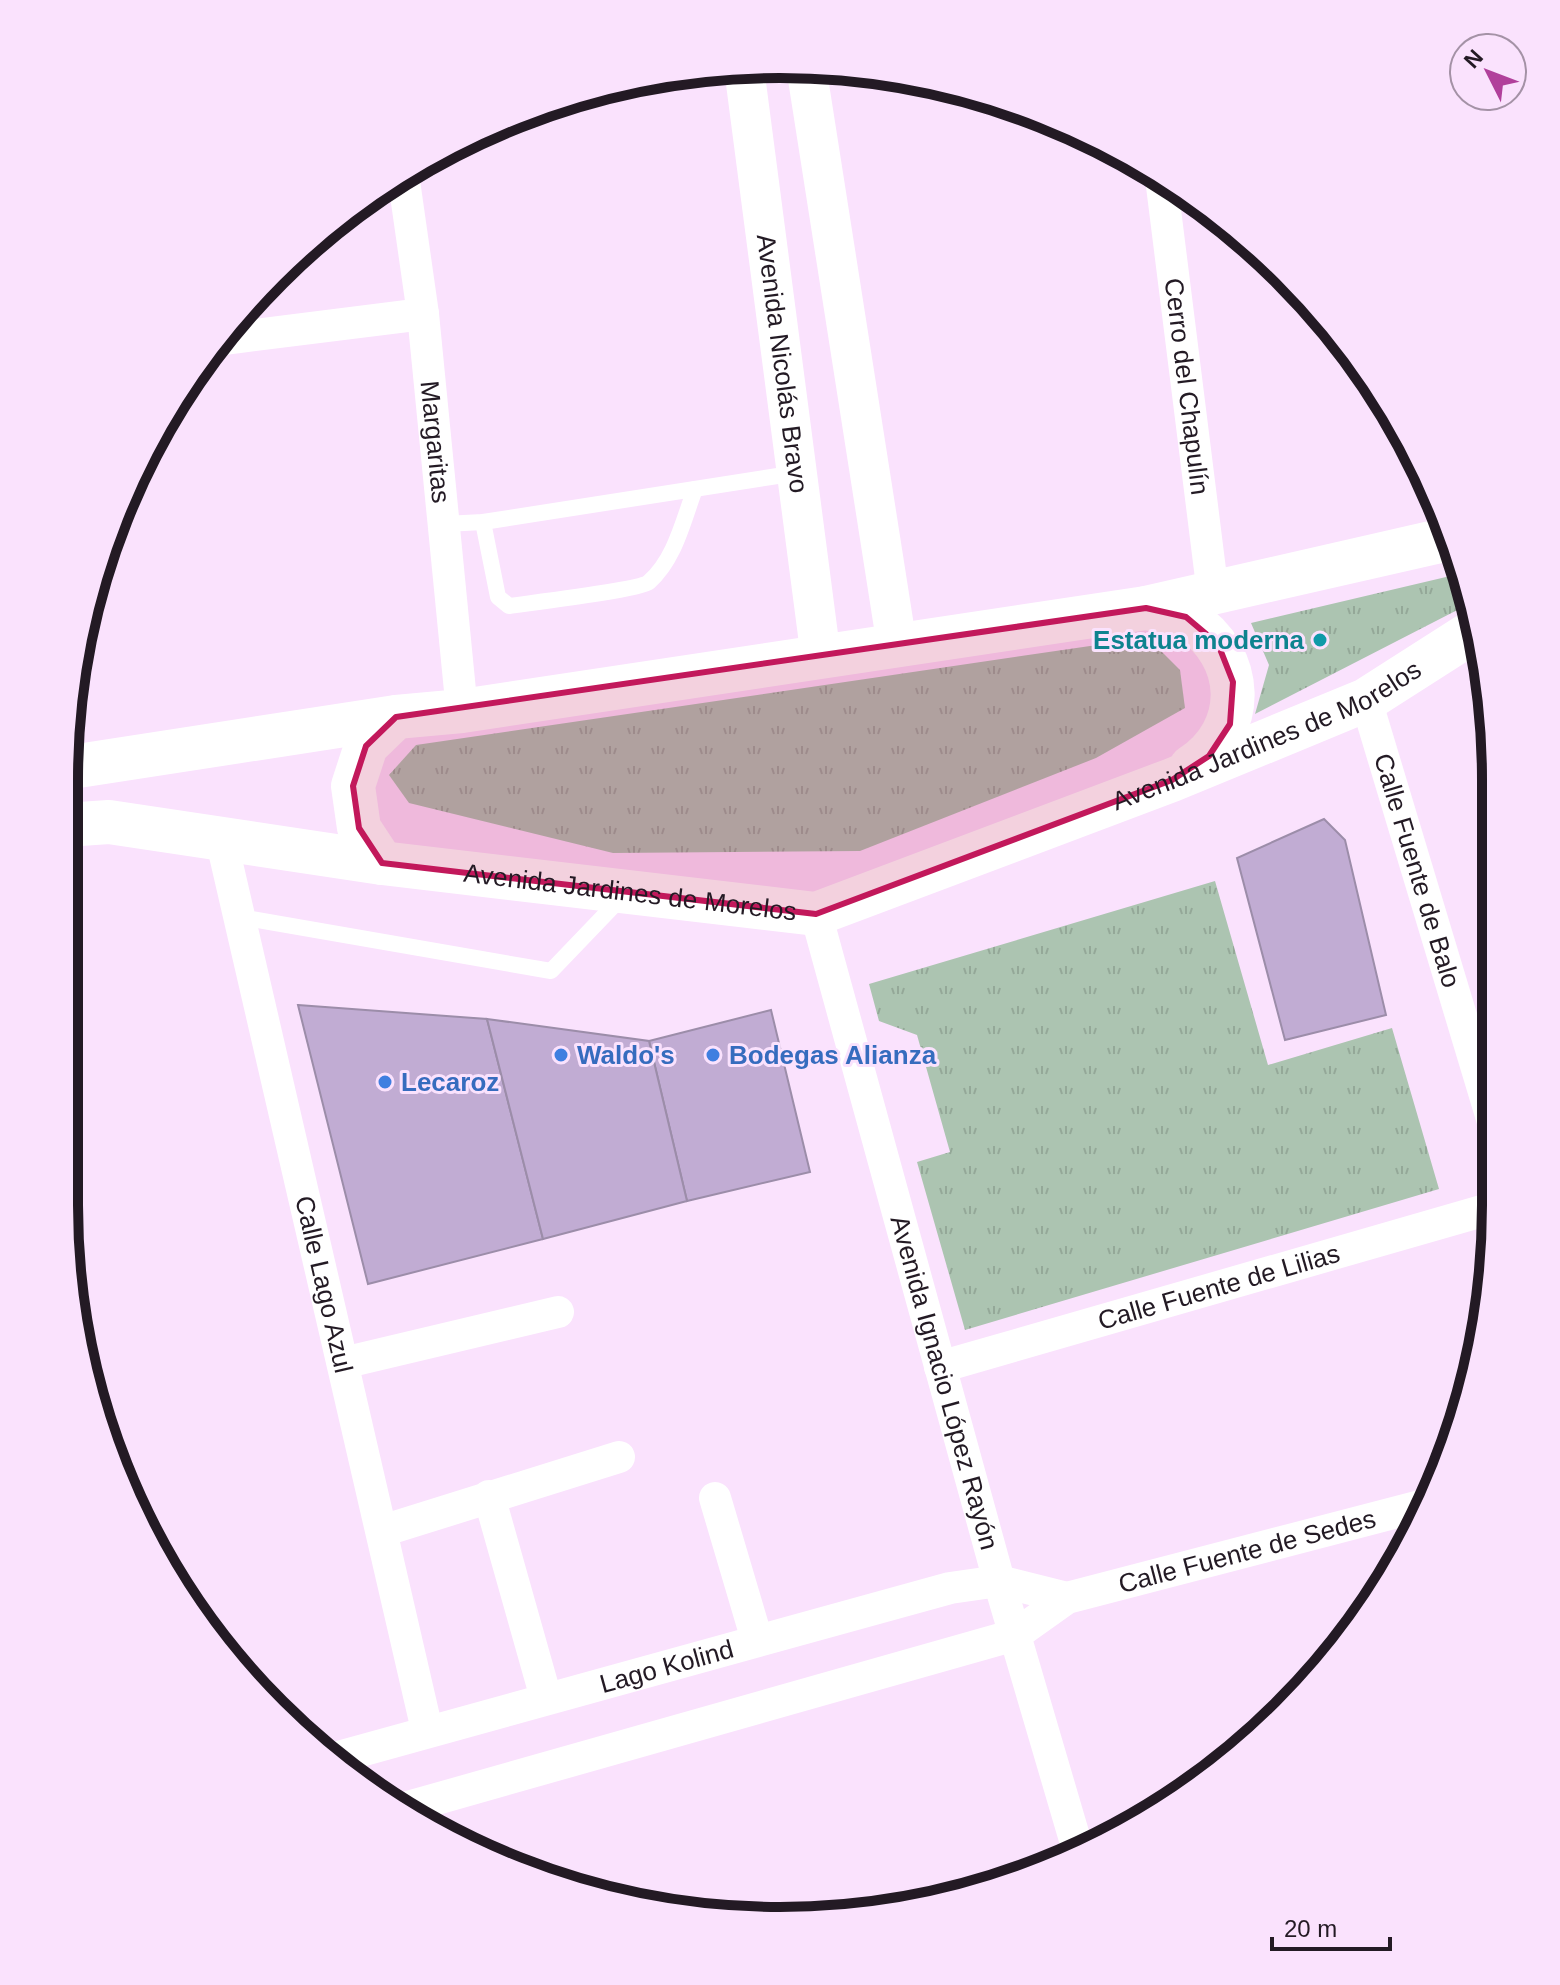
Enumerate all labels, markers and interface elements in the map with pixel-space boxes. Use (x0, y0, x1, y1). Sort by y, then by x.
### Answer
north arrow (1448, 32, 1528, 112)
text: N (1459, 45, 1488, 73)
street label: Avenida Nicolás Bravo (751, 232, 814, 495)
street label: Cerro del Chapulín (1159, 276, 1215, 497)
street label: Margaritas (415, 379, 457, 505)
place label: Estatua moderna (1093, 625, 1305, 655)
marker: Estatua moderna (1311, 631, 1329, 649)
street label: Avenida Jardines de Morelos (1108, 654, 1426, 816)
street label: Calle Fuente de Balo (1368, 750, 1467, 991)
street label: Avenida Jardines de Morelos (462, 858, 798, 927)
place label: Waldo's (577, 1040, 675, 1070)
place label: Bodegas Alianza (729, 1040, 937, 1070)
marker: Waldo's (552, 1046, 570, 1064)
marker: Bodegas Alianza (704, 1046, 722, 1064)
place label: Lecaroz (401, 1067, 499, 1097)
marker: Lecaroz (376, 1073, 394, 1091)
street label: Calle Lago Azul (289, 1193, 359, 1376)
street label: Avenida Ignacio López Rayón (884, 1212, 1005, 1553)
street label: Calle Fuente de Lilias (1094, 1238, 1343, 1336)
street label: Calle Fuente de Sedes (1115, 1503, 1379, 1599)
street label: Lago Kolind (596, 1634, 737, 1699)
scale bar (1272, 1901, 1390, 1951)
text: 20 m (1284, 1915, 1337, 1942)

